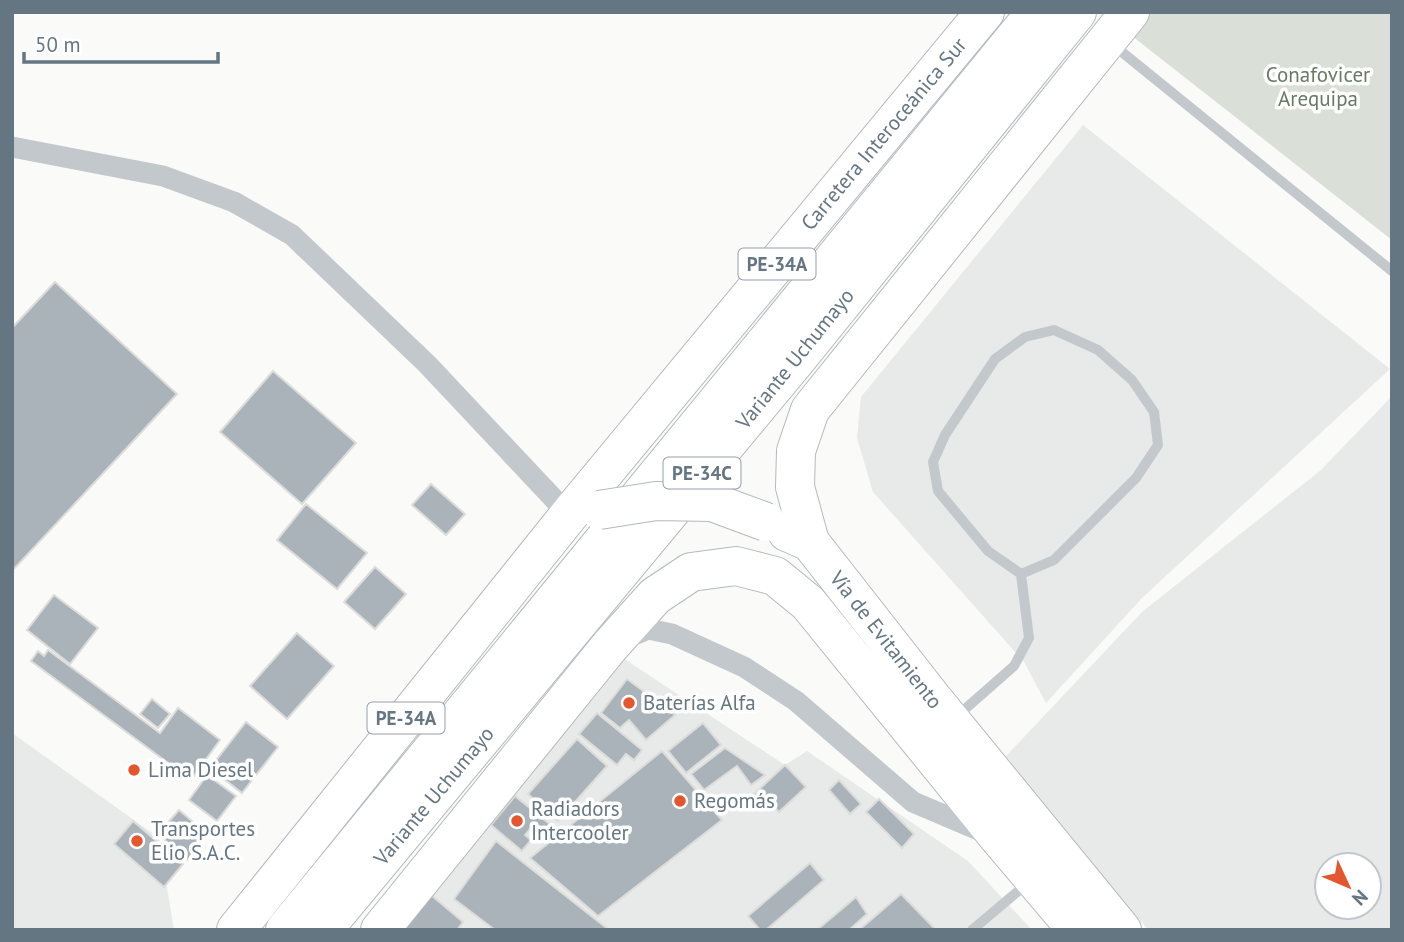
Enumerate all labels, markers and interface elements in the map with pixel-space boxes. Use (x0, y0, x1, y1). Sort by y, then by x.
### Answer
scale bar (24, 21, 219, 65)
text: 50 m (35, 31, 81, 58)
street label: Carretera Interoceánica Sur (795, 32, 972, 236)
park label: Conafovicer Arequipa (1266, 61, 1370, 112)
road number: PE-34A (738, 248, 816, 280)
street label: Variante Uchumayo (729, 283, 860, 435)
road number: PE-34C (664, 458, 740, 488)
street label: Vía de Evitamiento (824, 565, 949, 714)
place label: Baterías Alfa (643, 689, 756, 716)
marker: Baterías Alfa (621, 695, 637, 711)
road number: PE-34A (368, 702, 444, 734)
street label: Variante Uchumayo (367, 721, 500, 872)
place label: Lima Diesel (148, 756, 253, 783)
marker: Lima Diesel (126, 762, 142, 778)
place label: Regomás (694, 787, 775, 814)
marker: Regomás (672, 793, 688, 809)
place label: Radiadors Intercooler (531, 795, 629, 846)
marker: Radiadors Intercooler (509, 813, 525, 829)
place label: Transportes Elio S.A.C. (151, 815, 255, 866)
marker: Transportes Elio S.A.C. (129, 833, 145, 849)
north arrow (1313, 851, 1383, 921)
text: N (1347, 885, 1373, 911)

